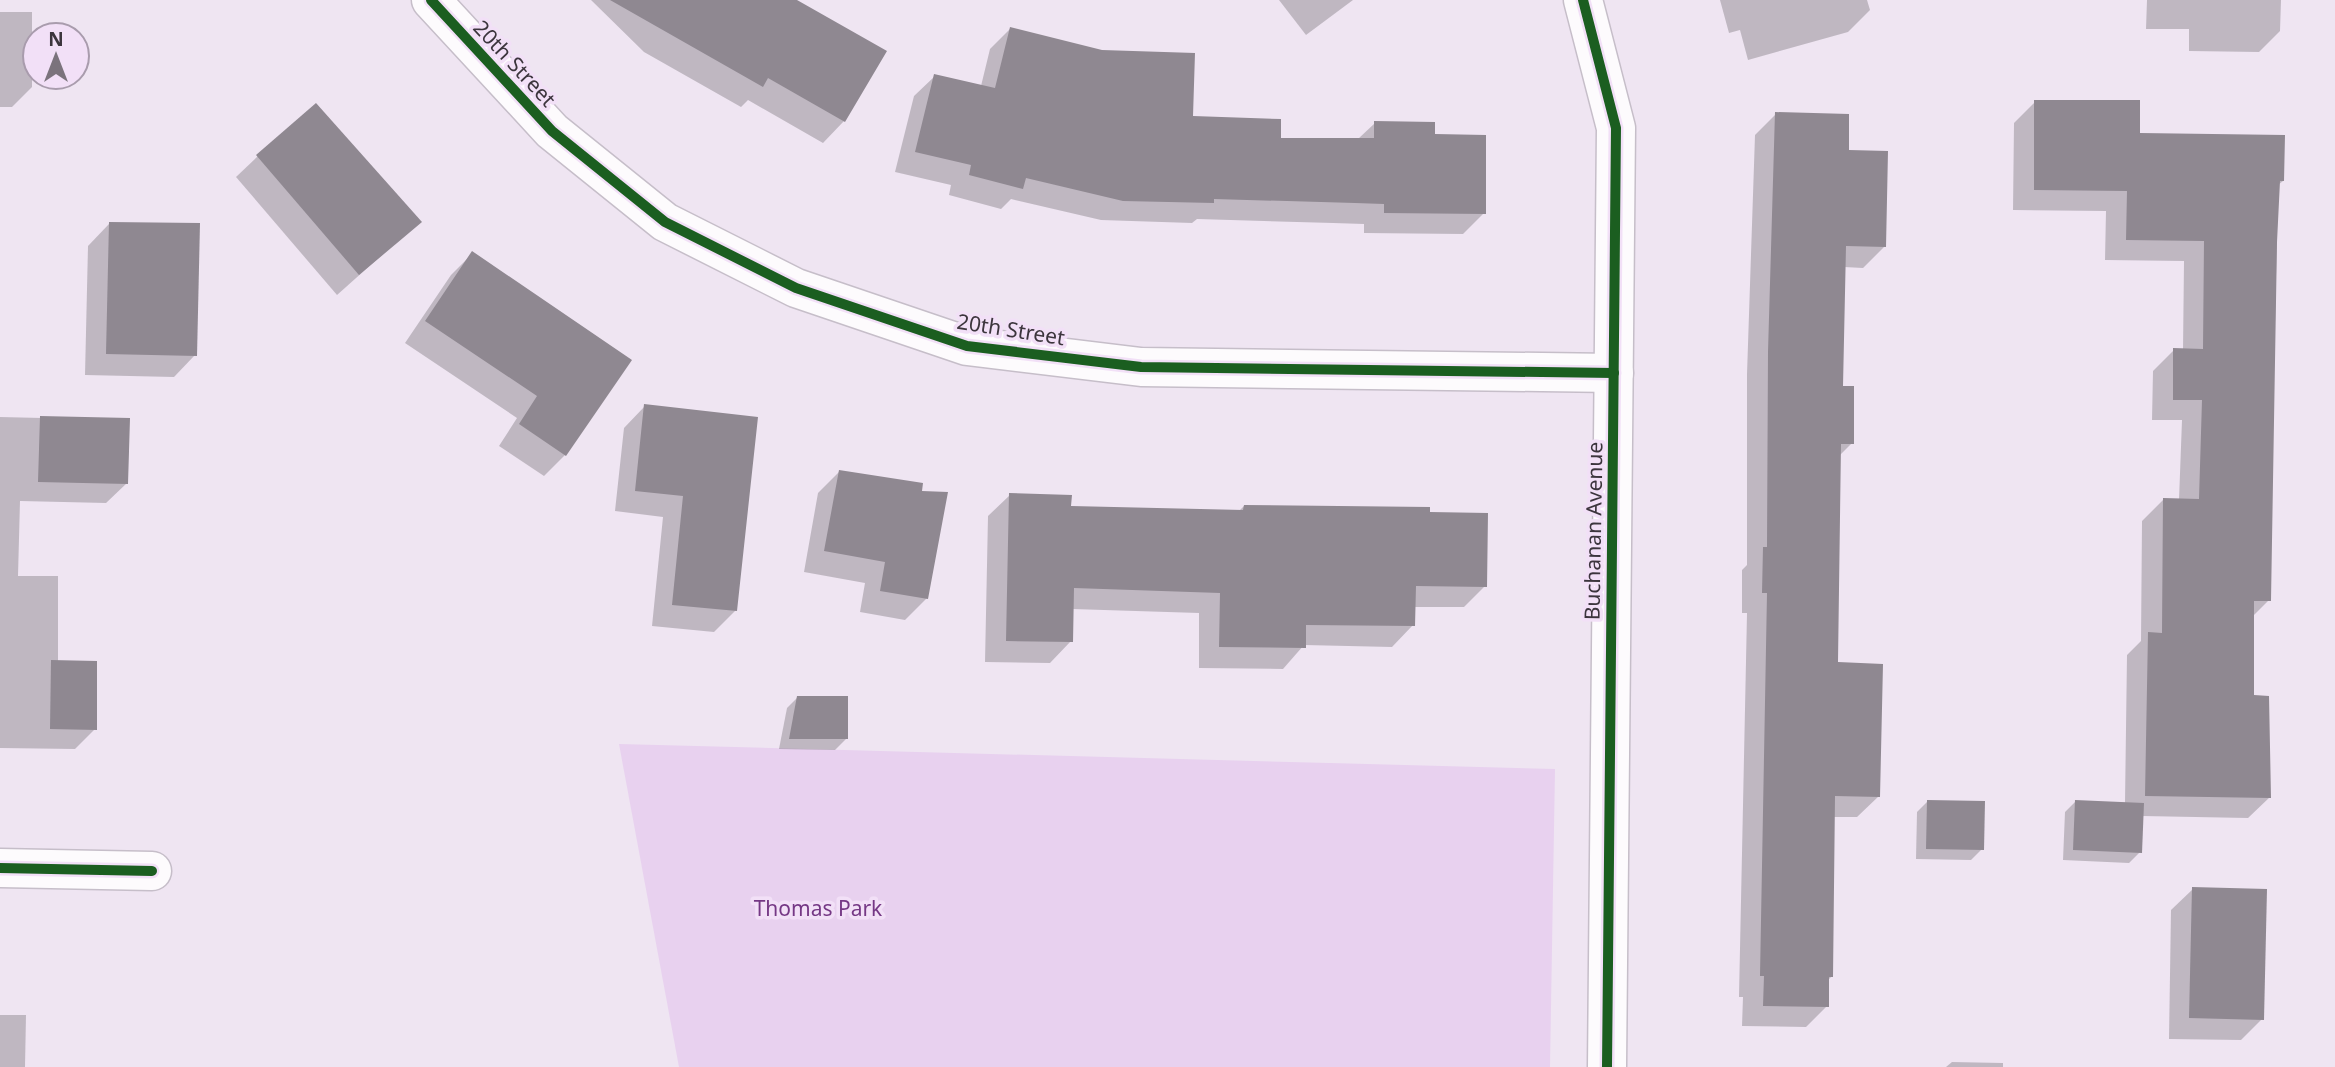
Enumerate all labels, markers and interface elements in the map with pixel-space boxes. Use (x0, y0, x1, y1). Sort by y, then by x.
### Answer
street label: 20th Street (468, 14, 563, 113)
north arrow (21, 21, 91, 91)
text: N (48, 26, 64, 52)
street label: 20th Street (955, 307, 1067, 351)
street label: Buchanan Avenue (1577, 442, 1609, 620)
park label: Thomas Park (754, 894, 883, 922)

